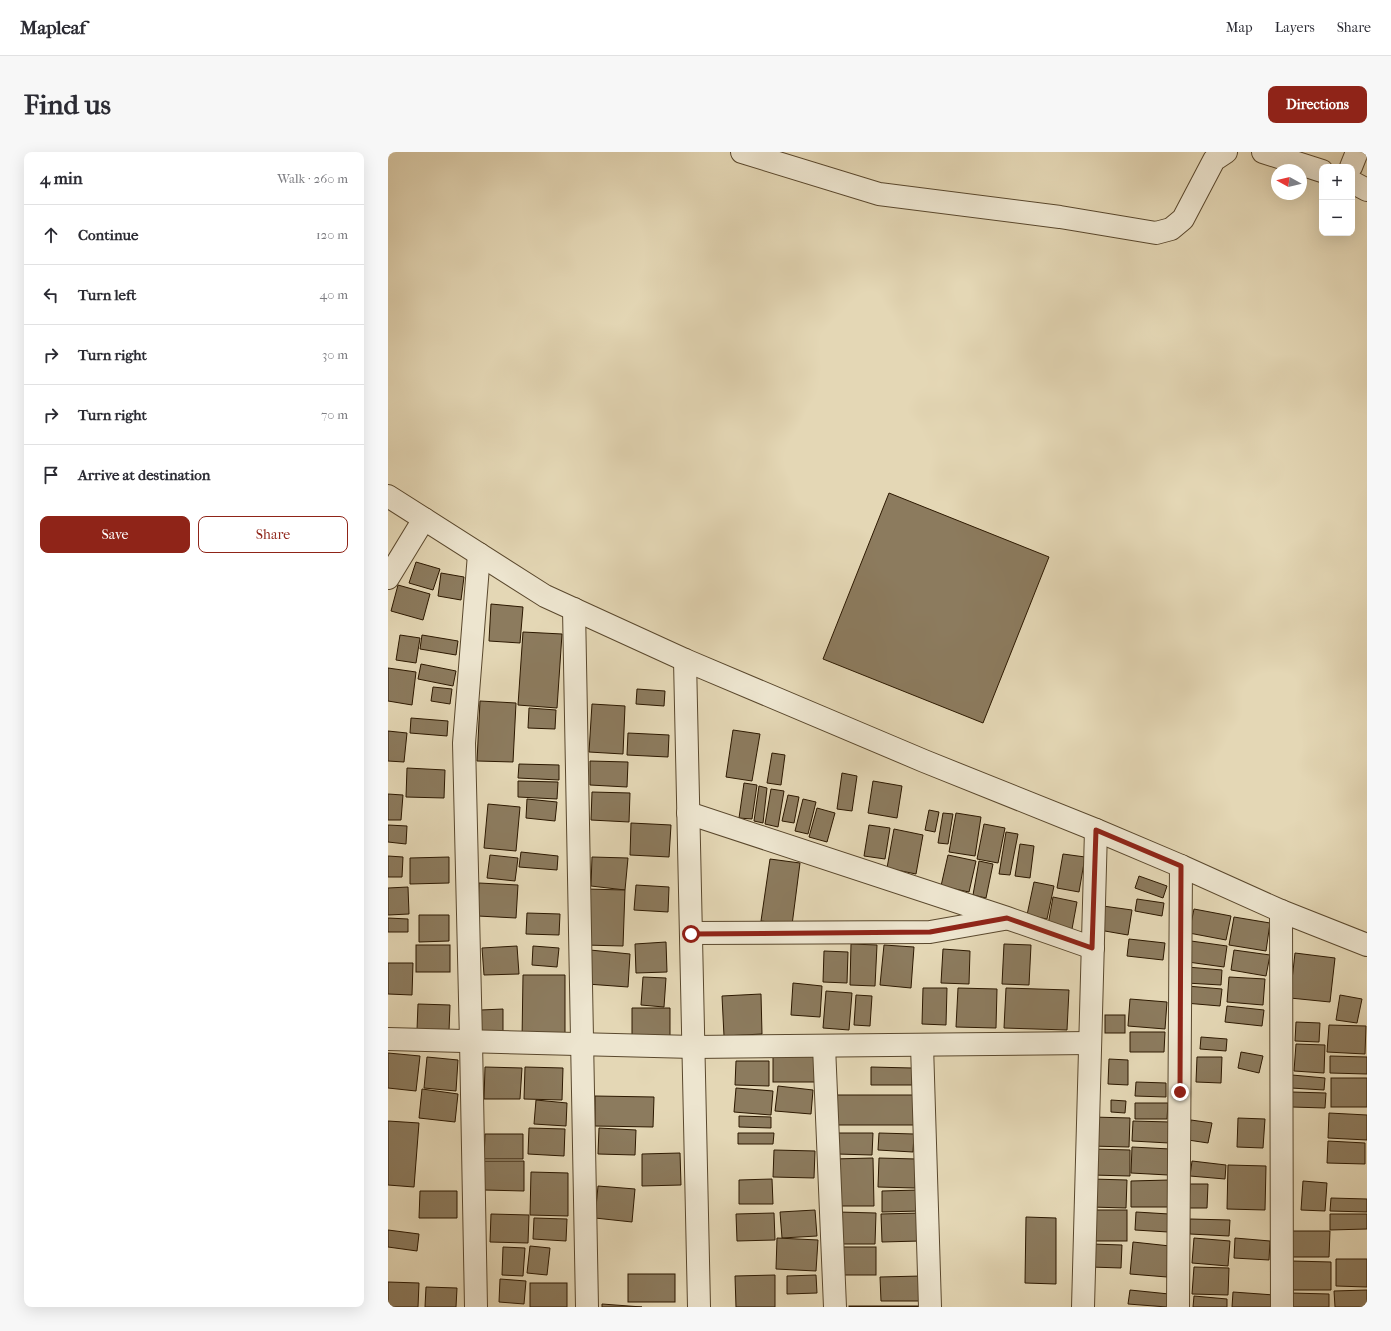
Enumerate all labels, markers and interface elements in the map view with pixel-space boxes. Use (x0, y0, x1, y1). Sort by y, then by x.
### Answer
text: Mapleaf (20, 17, 86, 39)
text: Map (1226, 19, 1253, 36)
text: Layers (1275, 19, 1315, 36)
text: Share (1337, 19, 1371, 36)
button: Directions (1268, 86, 1367, 123)
text: Find us (24, 88, 111, 121)
north arrow (1271, 164, 1307, 200)
map controls (1319, 164, 1355, 236)
button: + (1319, 164, 1355, 200)
text: 4 min (40, 168, 83, 188)
text: Walk · 260 m (277, 171, 348, 186)
button: − (1319, 200, 1355, 236)
icon: ahead (40, 224, 62, 246)
text: Continue (78, 226, 138, 244)
text: 120 m (316, 227, 348, 242)
icon: left (40, 284, 62, 306)
text: Turn left (78, 286, 136, 304)
text: 40 m (320, 287, 348, 302)
icon: right (40, 344, 62, 366)
text: Turn right (78, 346, 147, 364)
text: 30 m (322, 347, 348, 362)
icon: right (40, 404, 62, 426)
text: Turn right (78, 406, 147, 424)
text: 70 m (321, 407, 348, 422)
icon: arrive (40, 464, 62, 486)
text: Arrive at destination (78, 466, 210, 484)
button: Save (40, 516, 190, 553)
button: Share (198, 516, 348, 553)
route start (682, 925, 700, 943)
route end (1171, 1083, 1189, 1101)

